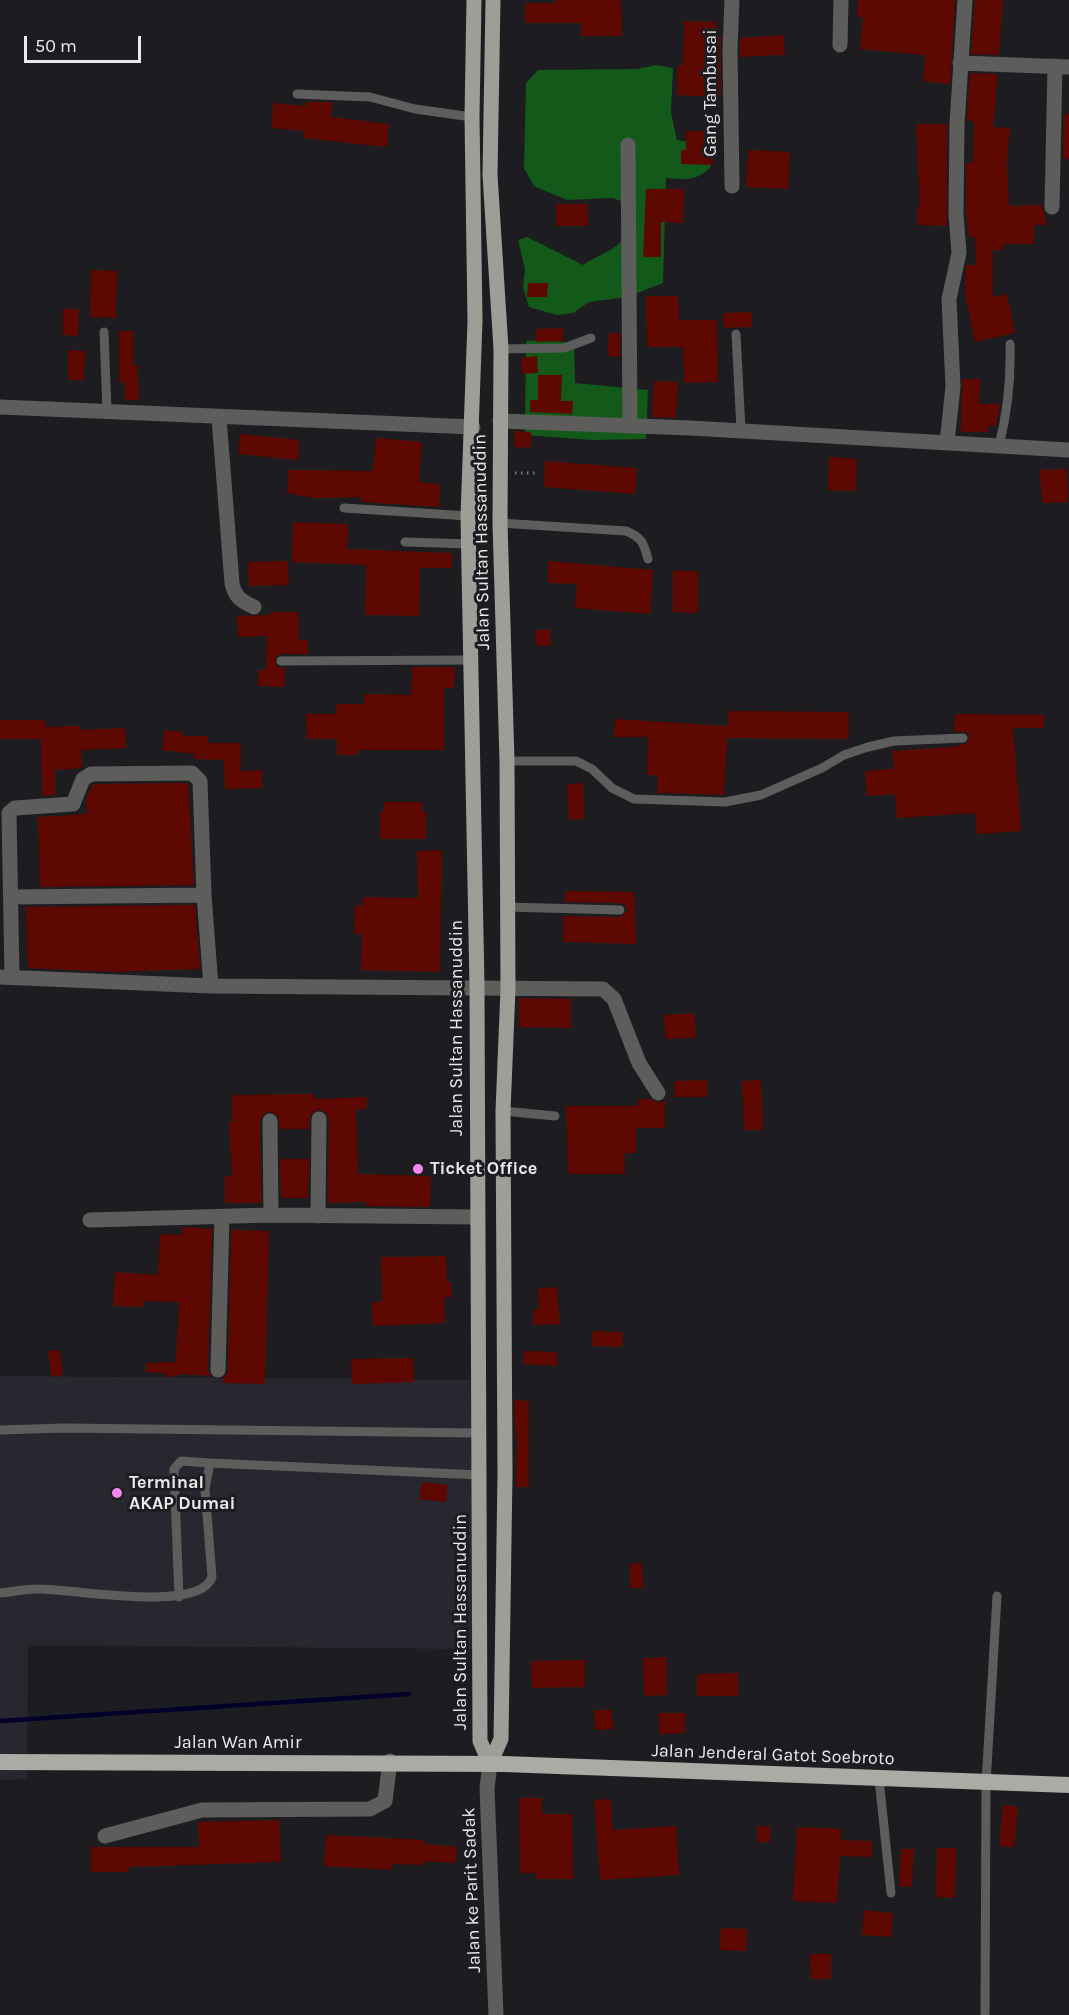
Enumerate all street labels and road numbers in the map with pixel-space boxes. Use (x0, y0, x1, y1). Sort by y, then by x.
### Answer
street label: Gang Tambusai (700, 29, 722, 157)
street label: Jalan Sultan Hassanuddin (469, 434, 495, 650)
street label: Jalan Sultan Hassanuddin (446, 920, 468, 1136)
street label: Jalan Sultan Hassanuddin (450, 1514, 472, 1730)
street label: Jalan Wan Amir (175, 1732, 301, 1754)
street label: Jalan Jenderal Gatot Soebroto (651, 1740, 895, 1770)
street label: Jalan ke Parit Sadak (458, 1807, 486, 1973)

